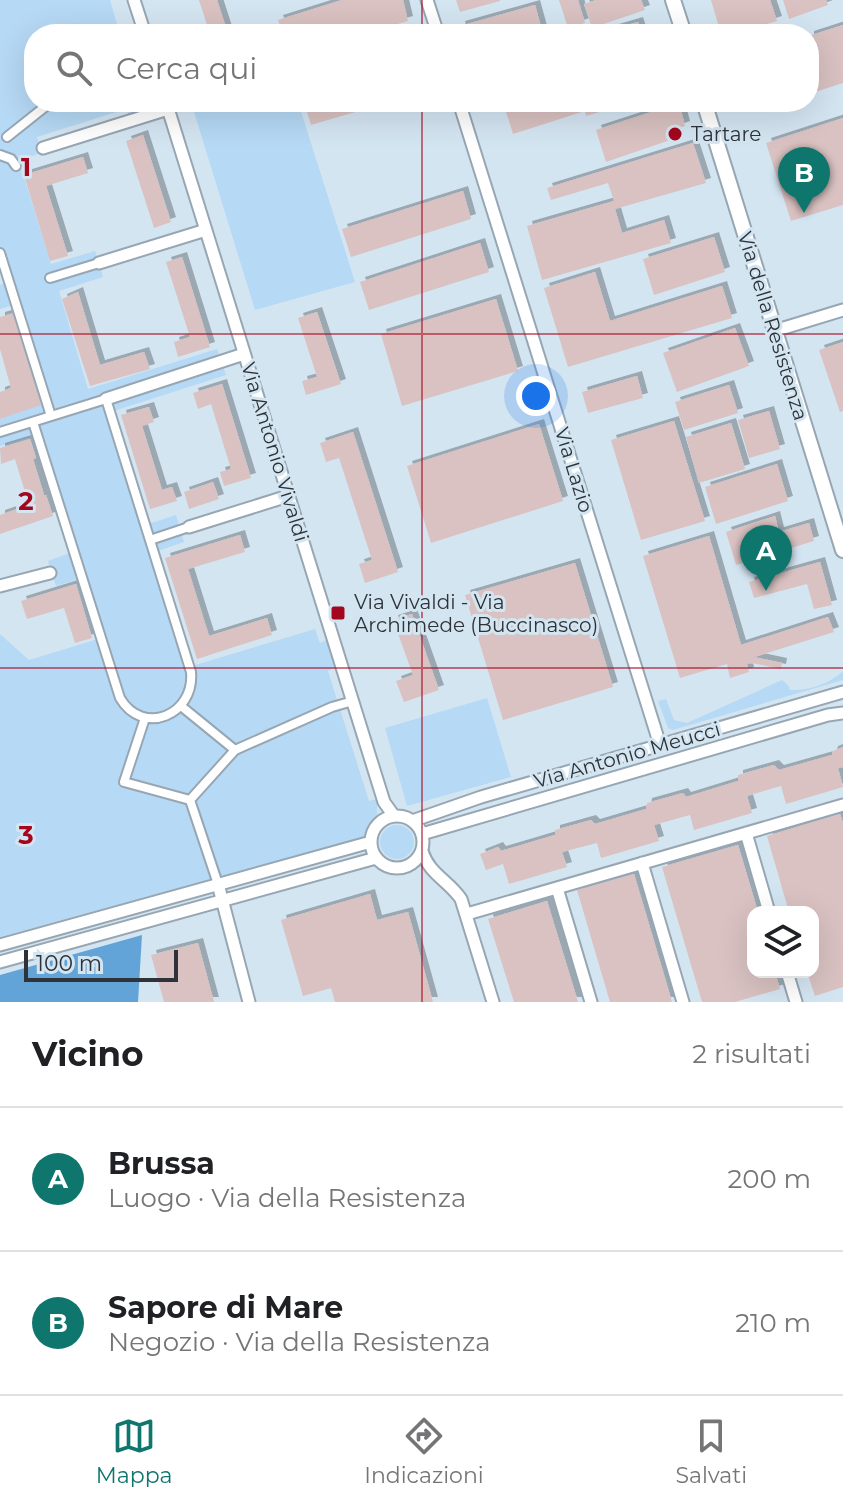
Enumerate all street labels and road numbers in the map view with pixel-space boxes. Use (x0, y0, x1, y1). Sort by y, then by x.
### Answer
street label: Via della Resistenza (733, 229, 813, 423)
street label: Via Antonio Vivaldi (236, 359, 314, 545)
street label: Via Lazio (550, 425, 598, 515)
street label: Via Antonio Meucci (531, 717, 723, 793)

